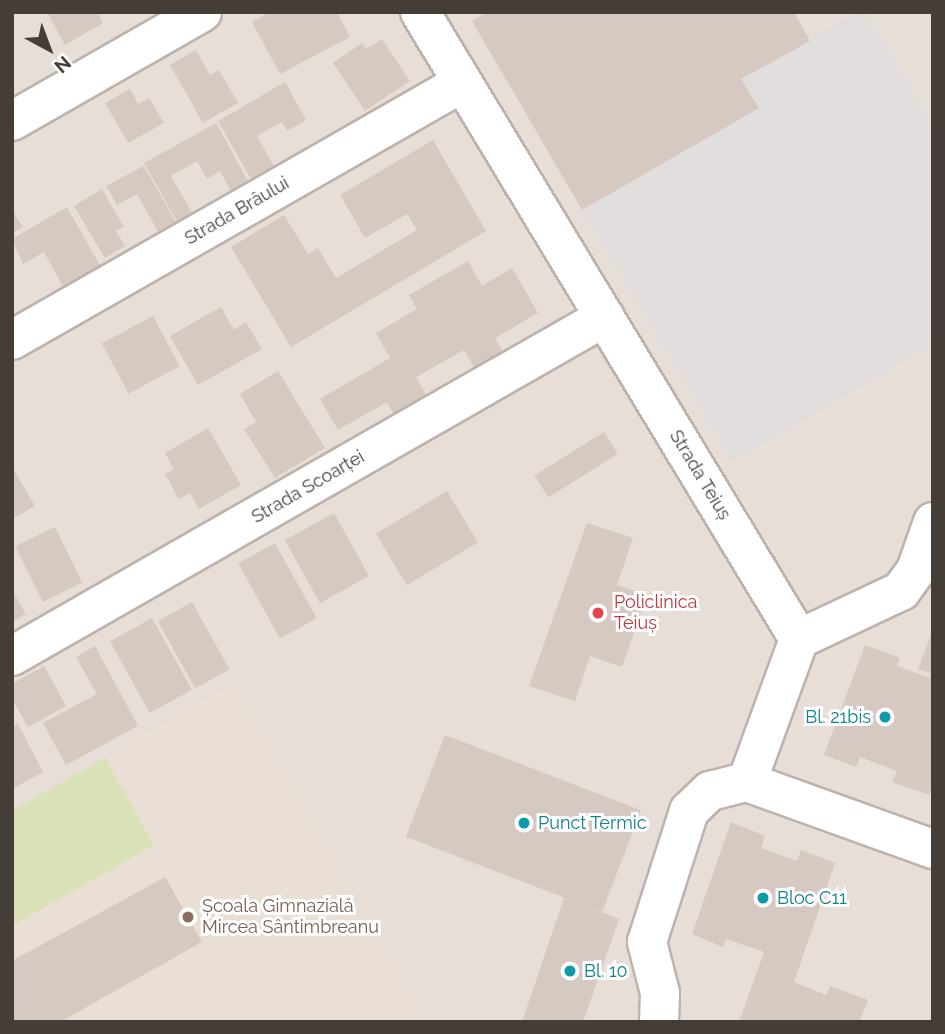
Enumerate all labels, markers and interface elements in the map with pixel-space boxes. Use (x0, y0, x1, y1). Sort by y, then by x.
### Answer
north arrow (14, 14, 84, 84)
text: N (50, 52, 75, 78)
street label: Strada Brâului (181, 172, 293, 250)
street label: Strada Teiuș (665, 426, 735, 524)
street label: Strada Scoarței (248, 446, 368, 528)
place label: Policlinica Teiuș (614, 592, 697, 634)
marker: Policlinica Teiuș (588, 603, 608, 623)
place label: Bl. 21bis (805, 706, 871, 728)
marker: Bl. 21bis (877, 709, 893, 725)
place label: Punct Termic (538, 812, 647, 834)
marker: Punct Termic (516, 815, 532, 831)
place label: Bloc C11 (777, 887, 847, 909)
marker: Bloc C11 (755, 890, 771, 906)
place label: Școala Gimnazială Mircea Sântimbreanu (202, 896, 379, 939)
marker: Școala Gimnazială Mircea Sântimbreanu (180, 909, 196, 925)
place label: Bl. 10 (584, 960, 628, 982)
marker: Bl. 10 (562, 963, 578, 979)

